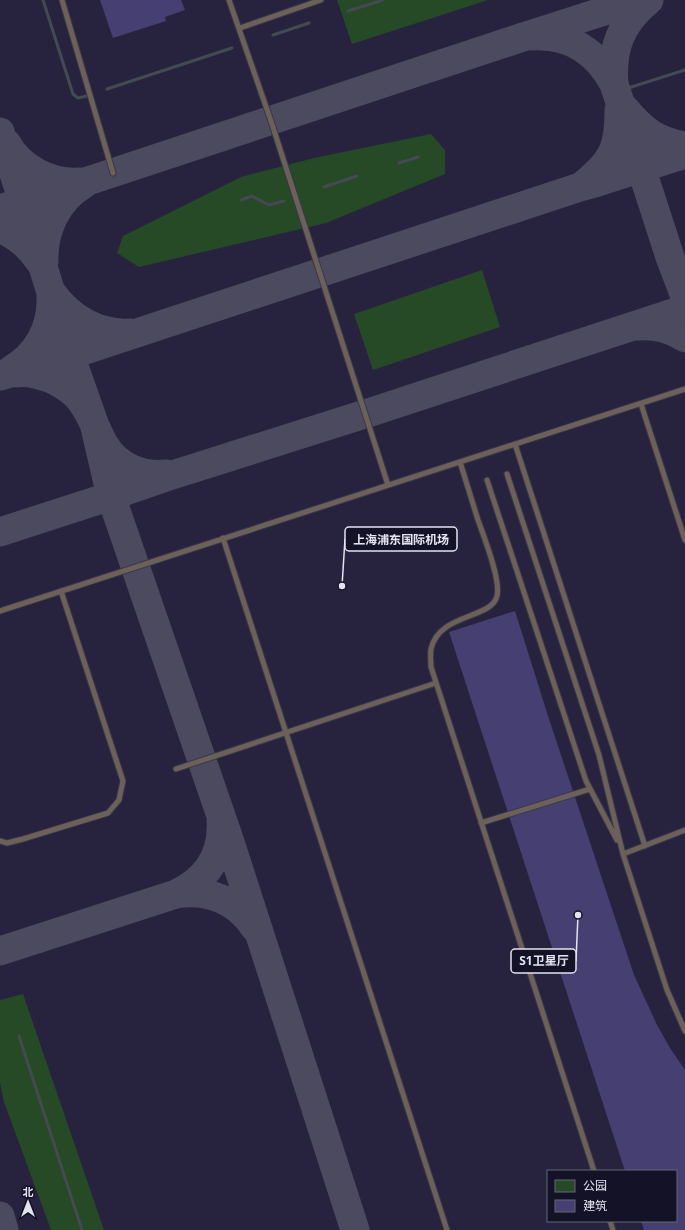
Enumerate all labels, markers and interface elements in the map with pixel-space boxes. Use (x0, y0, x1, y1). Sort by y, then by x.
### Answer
callout: 上海浦东国际机场 (345, 527, 457, 551)
text: 上海浦东国际机场 (353, 531, 449, 548)
callout: S1卫星厅 (511, 949, 576, 973)
text: S1卫星厅 (519, 952, 569, 969)
legend (547, 1170, 677, 1222)
text: 公园 (583, 1177, 607, 1194)
north arrow (8, 1182, 48, 1222)
text: 北 (23, 1184, 34, 1199)
text: 建筑 (583, 1197, 607, 1214)

